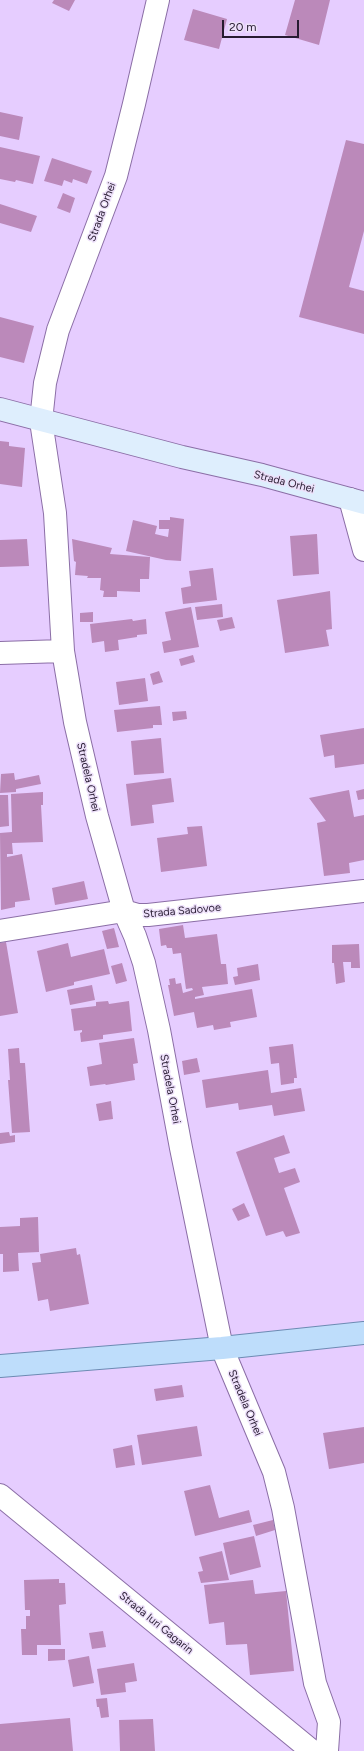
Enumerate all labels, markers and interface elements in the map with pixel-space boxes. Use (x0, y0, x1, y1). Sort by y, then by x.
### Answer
scale bar (224, 12, 301, 38)
text: 20 m (229, 20, 257, 34)
street label: Strada Orhei (85, 181, 119, 243)
street label: Strada Orhei (252, 468, 316, 496)
street label: Stradela Orhei (74, 741, 102, 813)
street label: Strada Sadovoe (143, 901, 221, 921)
street label: Stradela Orhei (157, 1053, 183, 1125)
street label: Stradela Orhei (225, 1368, 265, 1438)
street label: Strada Iuri Gagarin (116, 1589, 196, 1657)

